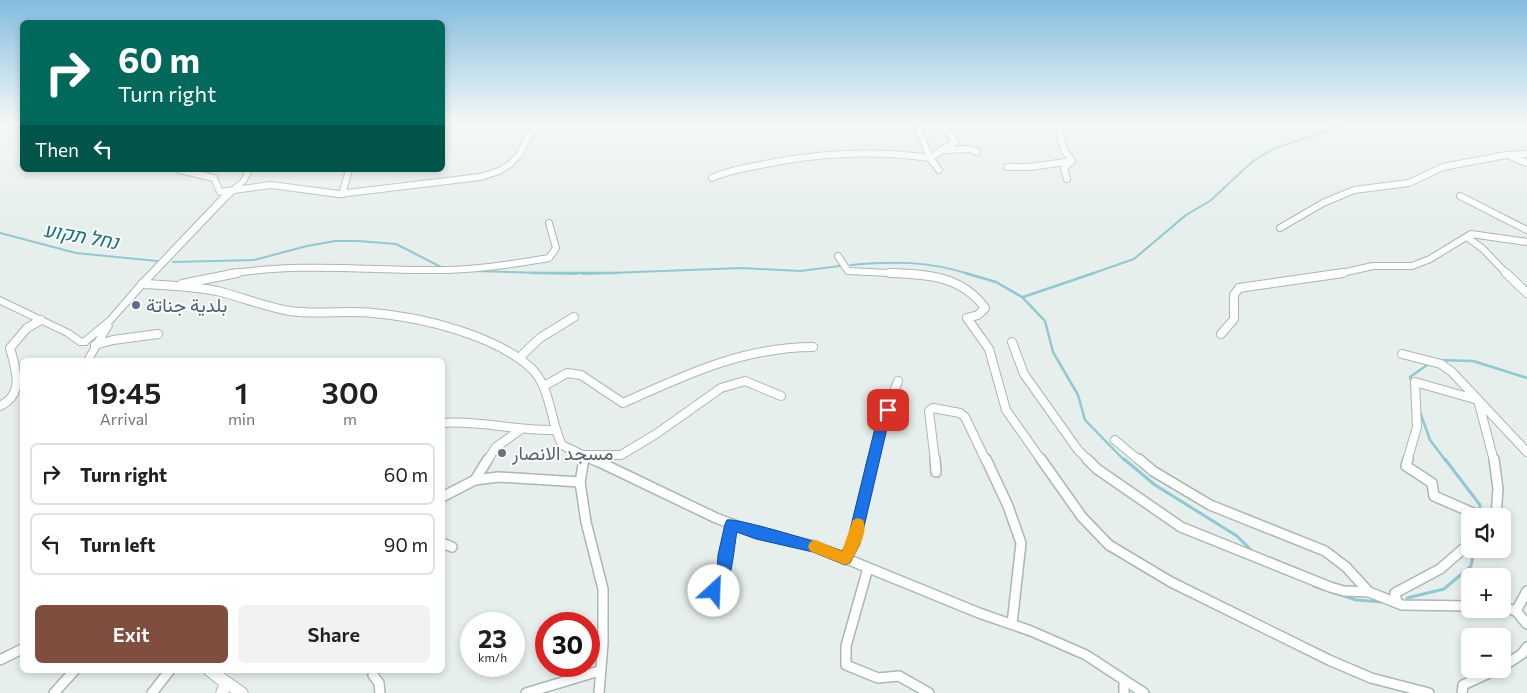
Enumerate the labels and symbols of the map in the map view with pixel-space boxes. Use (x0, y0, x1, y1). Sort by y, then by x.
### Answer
water label: נחל תקוע (42, 217, 122, 255)
place label: بلدية جناتة (146, 293, 227, 317)
marker: بلدية جناتة (130, 299, 142, 311)
pin (867, 389, 909, 431)
place label: مسجد الانصار (511, 441, 613, 465)
marker: مسجد الانصار (496, 447, 508, 459)
position arrow (687, 564, 739, 616)
speed limit sign: 30 (535, 612, 600, 677)

